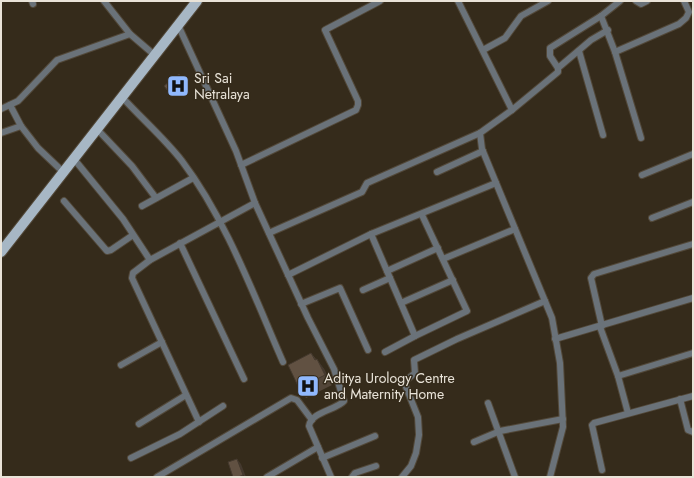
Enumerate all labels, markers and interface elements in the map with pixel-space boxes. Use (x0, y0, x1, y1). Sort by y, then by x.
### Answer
place label: Sri Sai Netralaya (194, 68, 250, 104)
hospital icon: Sri Sai Netralaya (165, 73, 191, 99)
place label: Aditya Urology Centre and Maternity Home (324, 368, 455, 404)
hospital icon: Aditya Urology Centre and Maternity Home (295, 373, 321, 399)

